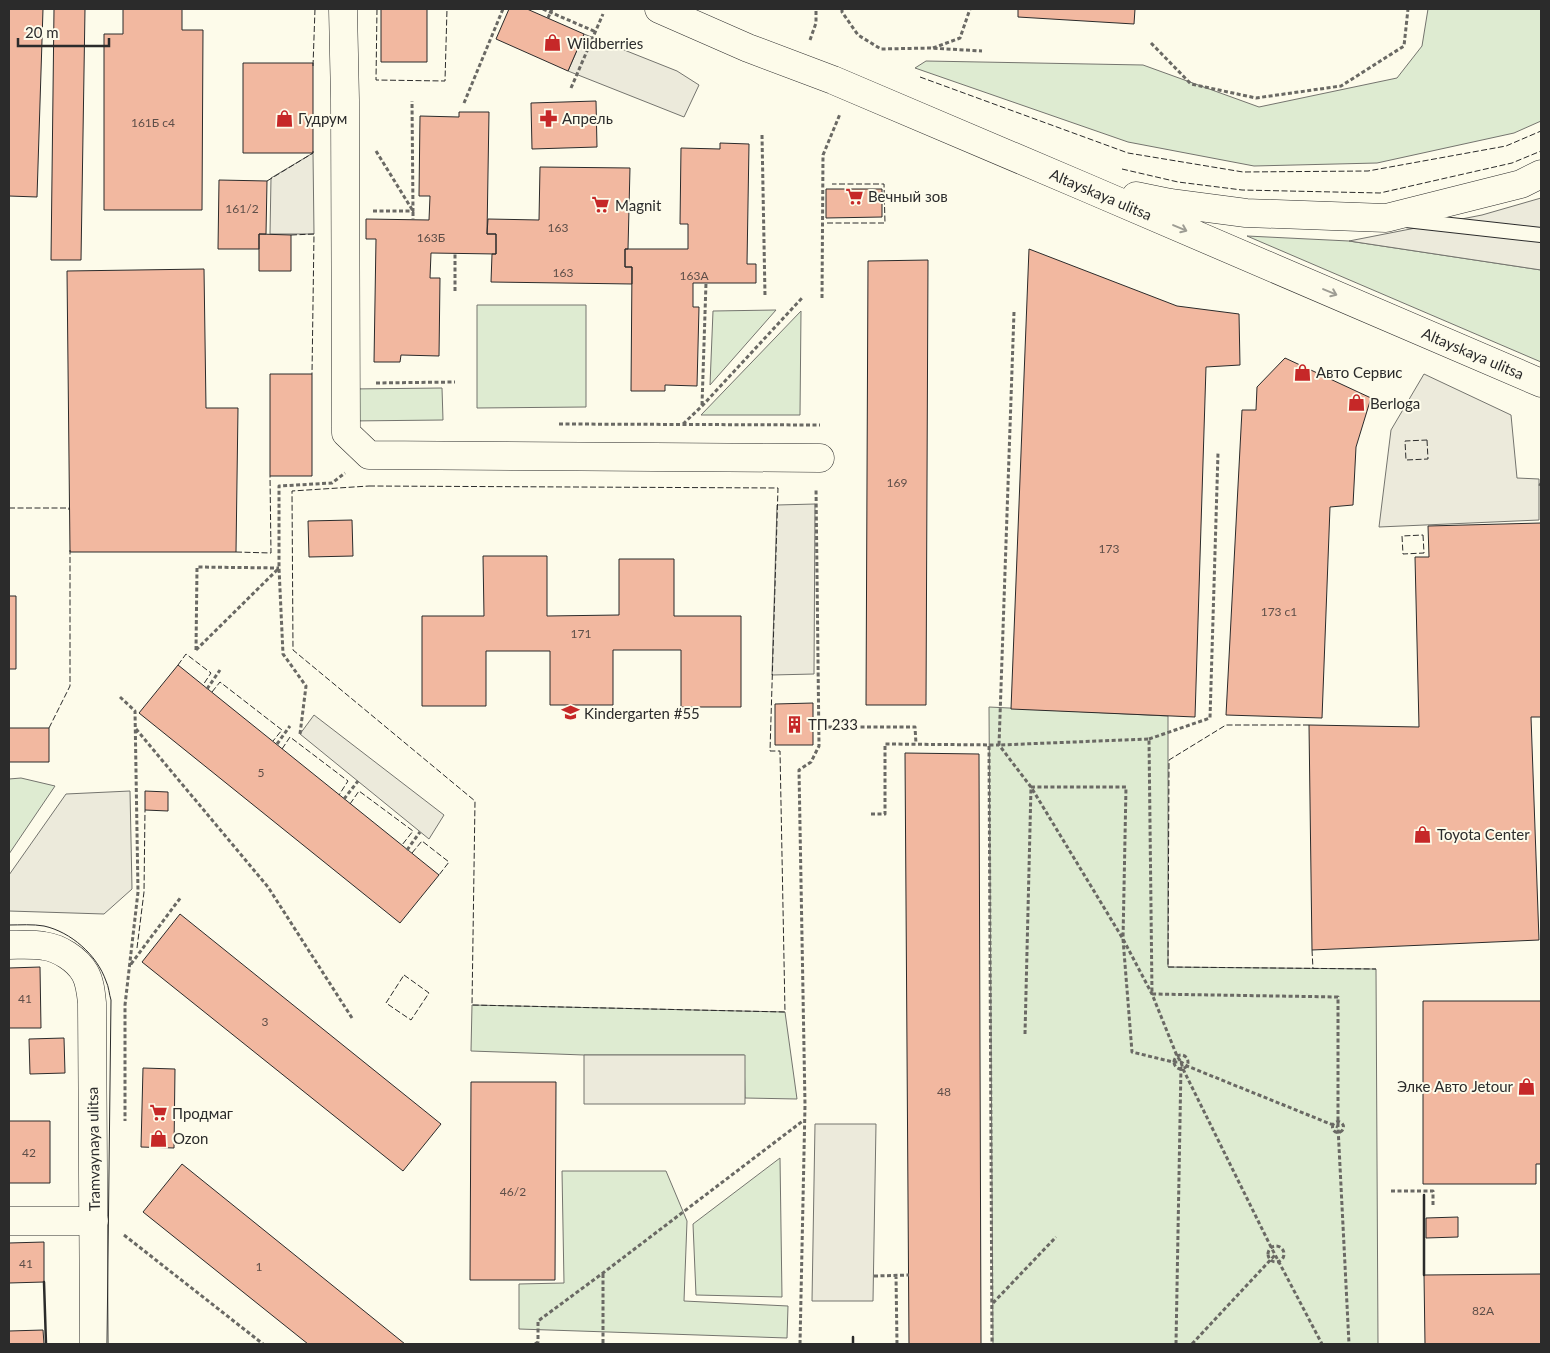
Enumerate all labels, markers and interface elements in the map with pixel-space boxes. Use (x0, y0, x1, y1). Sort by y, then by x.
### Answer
scale bar (18, 15, 109, 47)
text: 20 m (25, 23, 59, 41)
shop icon: Wildberries (543, 33, 563, 53)
place label: Wildberries (567, 34, 643, 52)
shop icon: Гудрум (274, 108, 294, 128)
pharmacy icon: Апрель (538, 108, 558, 128)
place label: Гудрум (298, 109, 347, 127)
place label: Апрель (562, 109, 613, 127)
house number: 161Б с4 (131, 115, 175, 130)
street label: Altayskaya ulitsa (1047, 164, 1155, 224)
supermarket icon: Вечный зов (844, 186, 864, 206)
place label: Вечный зов (868, 187, 948, 205)
supermarket icon: Magnit (591, 195, 611, 215)
place label: Magnit (615, 196, 662, 214)
house number: 161/2 (225, 201, 259, 216)
house number: 163 (548, 220, 568, 235)
one-way arrow (1172, 223, 1187, 233)
house number: 163Б (417, 230, 445, 245)
house number: 163 (553, 265, 573, 280)
house number: 163А (680, 268, 709, 283)
one-way arrow (1322, 287, 1337, 297)
street label: Altayskaya ulitsa (1419, 323, 1527, 383)
shop icon: Авто Сервис (1292, 362, 1312, 382)
place label: Авто Сервис (1316, 363, 1402, 381)
shop icon: Berloga (1346, 393, 1366, 413)
place label: Berloga (1370, 394, 1420, 412)
house number: 169 (887, 475, 907, 490)
house number: 173 (1099, 541, 1119, 556)
house number: 173 с1 (1261, 604, 1297, 619)
house number: 171 (571, 626, 591, 641)
school or university icon: Kindergarten #55 (560, 703, 580, 723)
place label: Kindergarten #55 (584, 704, 700, 722)
building icon: ТП 233 (784, 714, 804, 734)
place label: ТП 233 (808, 715, 858, 733)
house number: 5 (258, 765, 265, 780)
shop icon: Toyota Center (1413, 824, 1433, 844)
place label: Toyota Center (1437, 825, 1530, 843)
house number: 41 (18, 991, 32, 1006)
house number: 3 (262, 1014, 269, 1029)
shop icon: Элке Авто Jetour (1517, 1076, 1537, 1096)
place label: Элке Авто Jetour (1397, 1077, 1514, 1095)
house number: 48 (937, 1084, 951, 1099)
street label: Tramvaynaya ulitsa (83, 1087, 103, 1211)
supermarket icon: Продмаг (148, 1103, 168, 1123)
place label: Продмаг (172, 1104, 233, 1122)
shop icon: Ozon (149, 1128, 169, 1148)
place label: Ozon (173, 1129, 208, 1147)
house number: 42 (22, 1145, 36, 1160)
house number: 46/2 (500, 1184, 526, 1199)
house number: 41 (19, 1256, 33, 1271)
house number: 1 (256, 1259, 263, 1274)
house number: 82А (1472, 1303, 1495, 1318)

